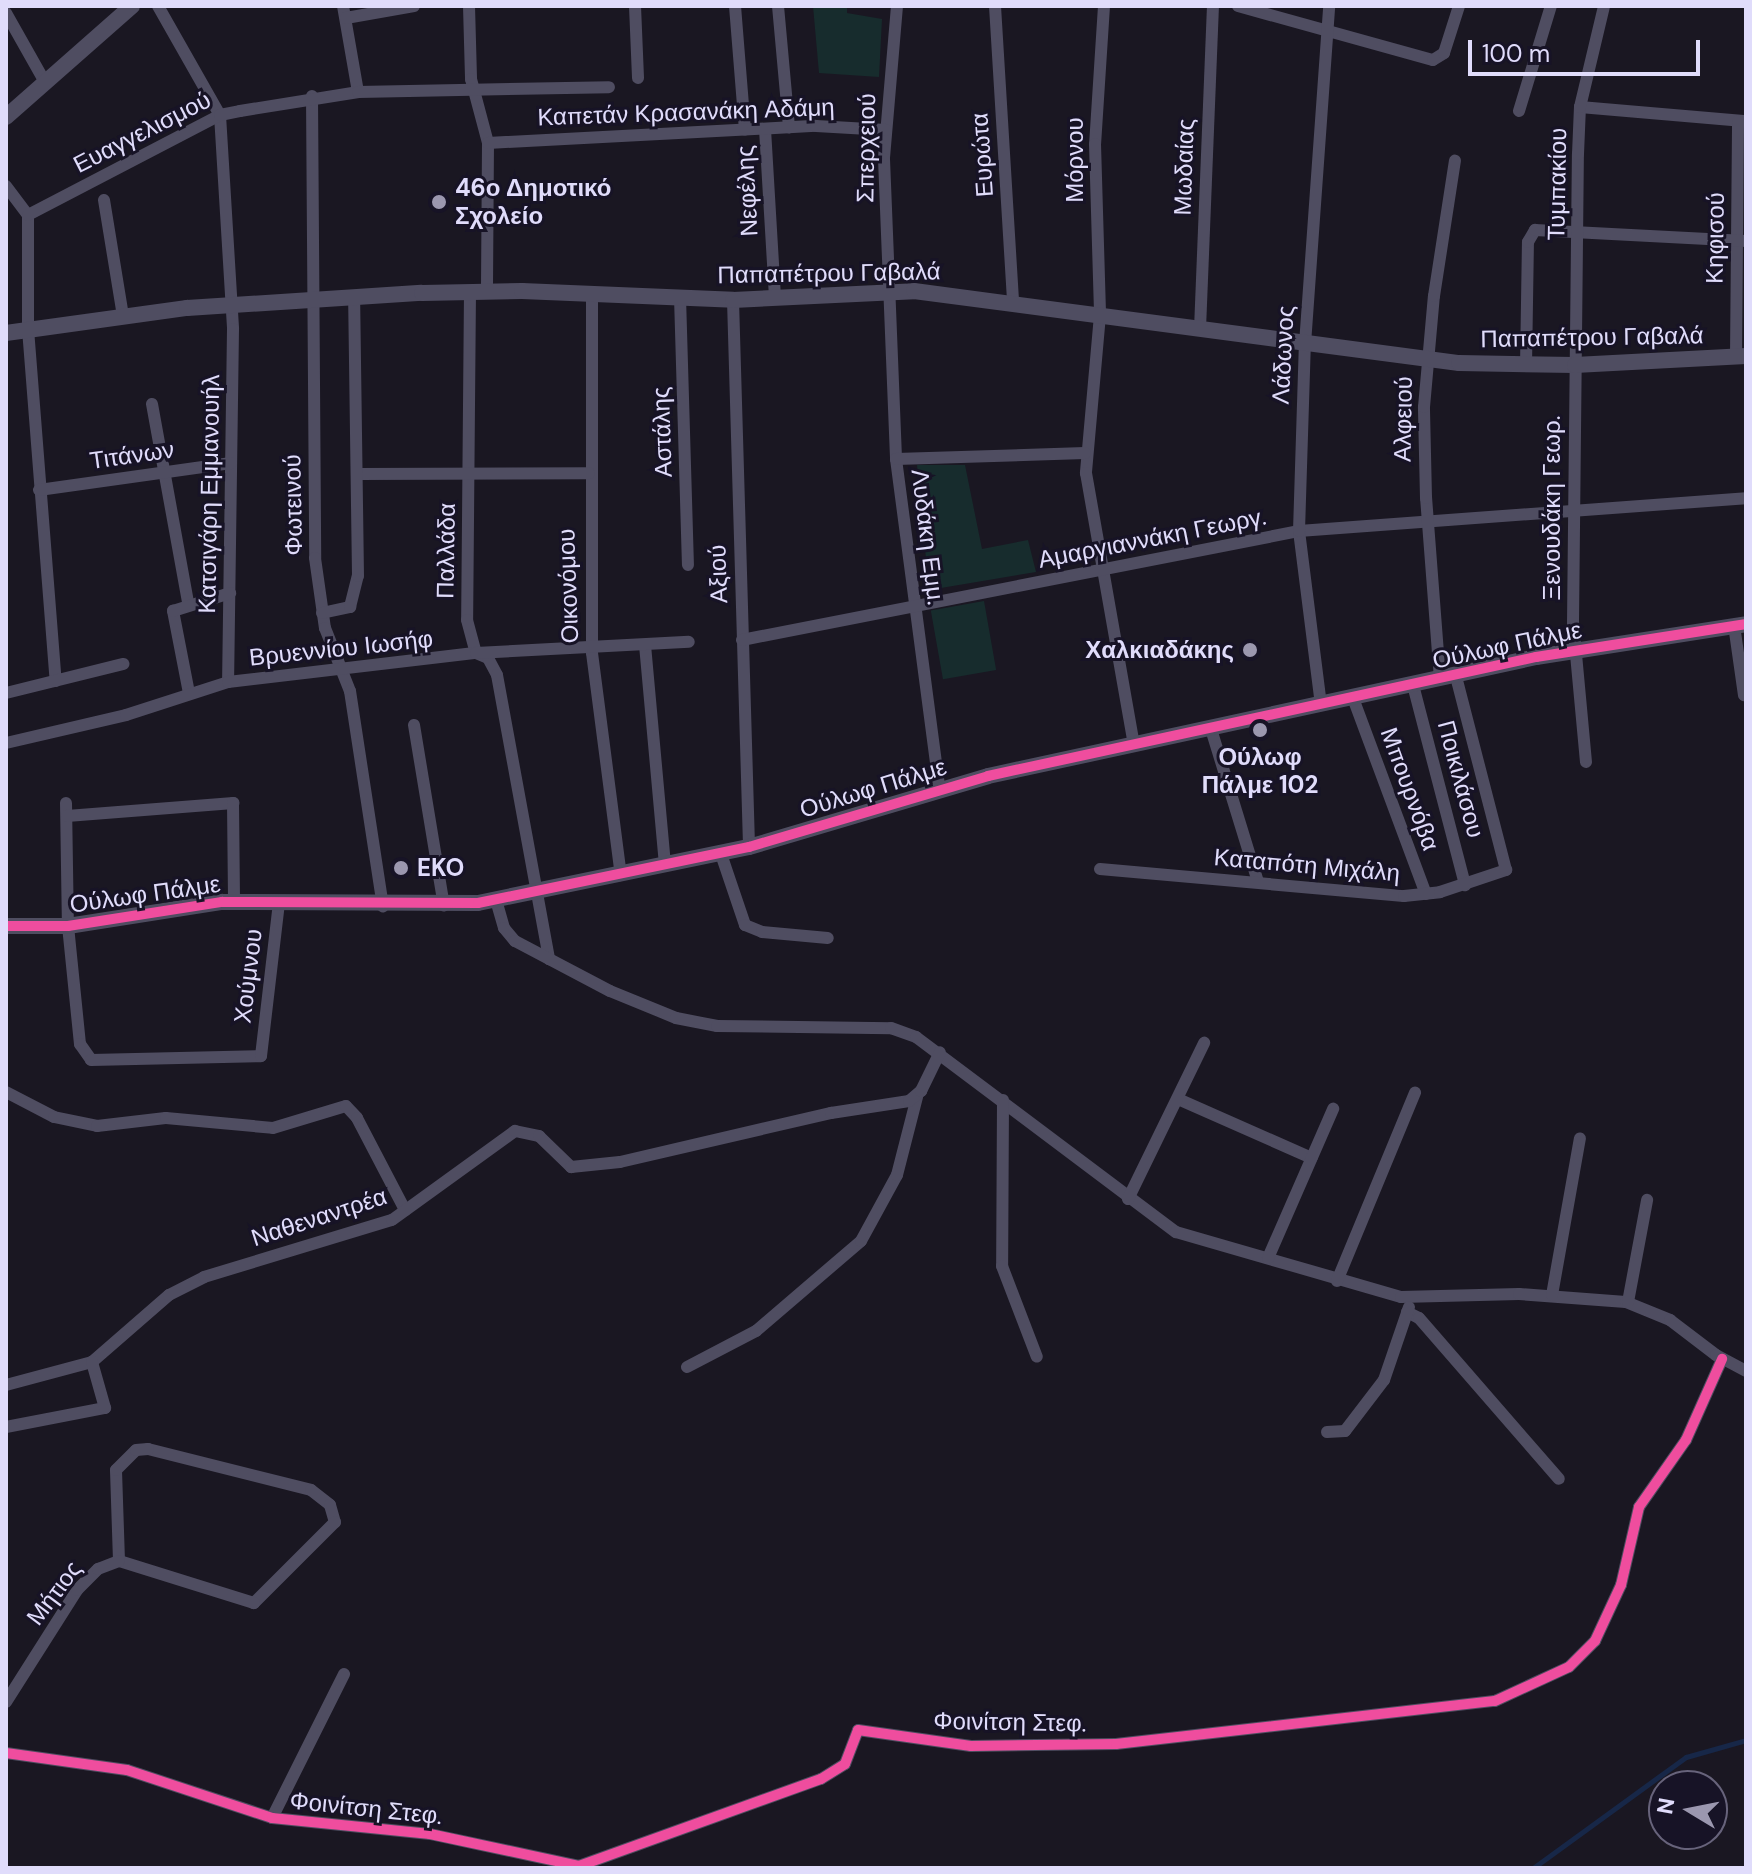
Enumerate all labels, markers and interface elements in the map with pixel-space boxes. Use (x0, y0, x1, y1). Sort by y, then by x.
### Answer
scale bar (1472, 24, 1704, 74)
text: 100 m (1482, 38, 1550, 69)
street label: Ευαγγελισμού (69, 85, 215, 179)
street label: Καπετάν Κρασανάκη Αδάμη (537, 92, 835, 132)
street label: Σπερχειού (851, 93, 881, 203)
street label: Ευρώτα (965, 112, 999, 198)
street label: Μόρνου (1061, 117, 1089, 203)
street label: Μωδαίας (1168, 118, 1200, 216)
street label: Τυμπακίου (1542, 127, 1572, 241)
street label: Νεφέλης (730, 145, 764, 237)
place label: 46ο Δημοτικό Σχολείο (455, 174, 611, 230)
street label: Κηφισού (1700, 192, 1730, 284)
marker: 46ο Δημοτικό Σχολείο (430, 193, 448, 211)
street label: Παπαπέτρου Γαβαλά (717, 257, 941, 289)
street label: Λάδωνος (1266, 305, 1300, 405)
street label: Παπαπέτρου Γαβαλά (1480, 321, 1704, 353)
street label: Κατσιγάρη Εμμανουήλ (193, 374, 225, 614)
street label: Αλφειού (1388, 376, 1418, 462)
street label: Αστάλης (646, 386, 678, 478)
street label: Ξενουδάκη Γεωρ. (1538, 416, 1566, 600)
street label: Τιτάνων (88, 435, 176, 475)
street label: Φωτεινού (278, 454, 308, 556)
street label: Λυδάκη Εμμ. (905, 467, 951, 607)
street label: Αμαργιαννάκη Γεωργ. (1036, 502, 1268, 574)
street label: Παλλάδα (431, 503, 461, 599)
street label: Οικονόμου (552, 528, 584, 644)
street label: Αξιού (703, 544, 733, 604)
street label: Ούλωφ Πάλμε (1430, 615, 1584, 675)
street label: Βρυεννίου Ιωσήφ (248, 624, 434, 672)
place label: Χαλκιαδάκης (1085, 636, 1234, 664)
marker: Χαλκιαδάκης (1241, 641, 1259, 659)
street label: Ποικιλάσου (1432, 717, 1490, 841)
marker: Ούλωφ Πάλμε 102 (1251, 721, 1269, 739)
street label: Μπουρνόβα (1374, 724, 1446, 854)
place label: Ούλωφ Πάλμε 102 (1202, 743, 1318, 799)
street label: Ούλωφ Πάλμε (796, 752, 950, 824)
street label: Καταπότη Μιχάλη (1213, 843, 1401, 887)
place label: EKO (417, 854, 464, 882)
marker: EKO (392, 859, 410, 877)
street label: Ούλωφ Πάλμε (68, 869, 222, 919)
street label: Χούμνου (228, 927, 268, 1025)
street label: Ναθεναντρέα (248, 1182, 390, 1252)
street label: Μήτιος (21, 1555, 87, 1631)
street label: Φοινίτση Στεφ. (933, 1706, 1087, 1738)
north arrow (1648, 1770, 1728, 1850)
street label: Φοινίτση Στεφ. (288, 1786, 444, 1830)
text: N (1650, 1796, 1682, 1817)

